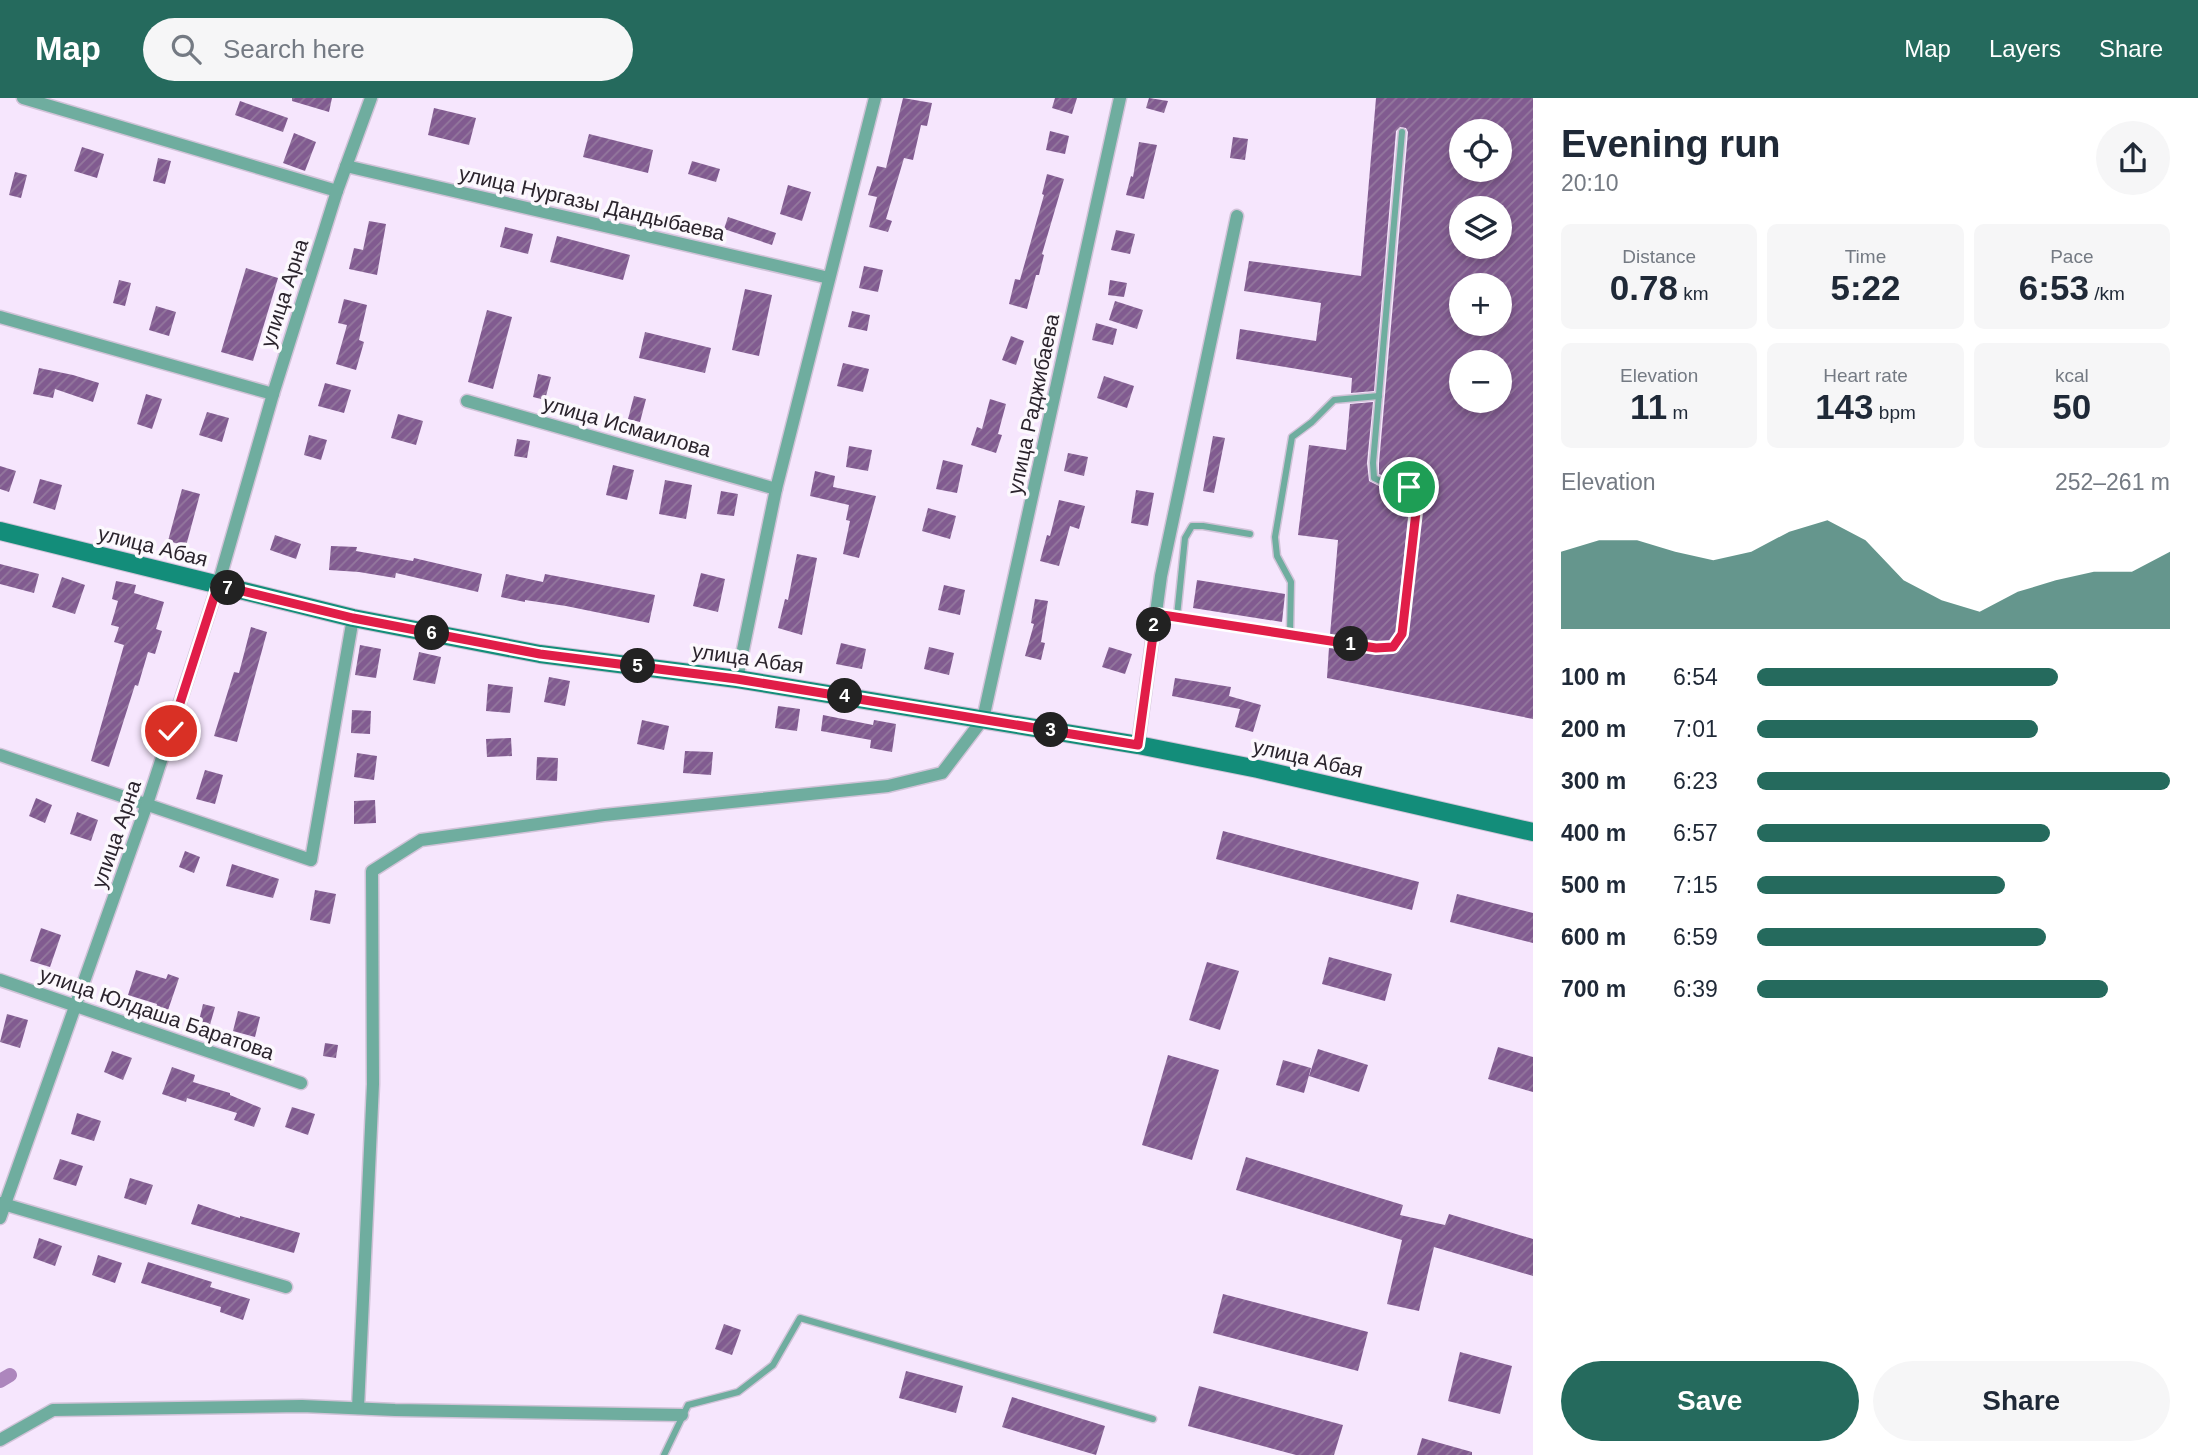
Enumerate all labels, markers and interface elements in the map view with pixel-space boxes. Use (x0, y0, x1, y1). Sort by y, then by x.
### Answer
search box (143, 18, 633, 81)
text: Map (35, 30, 101, 67)
icon: search (167, 30, 205, 68)
text: Search here (223, 34, 365, 64)
text: Map (1904, 35, 1951, 62)
text: Layers (1989, 35, 2061, 62)
text: Share (2099, 35, 2163, 62)
map controls (1449, 119, 1512, 413)
button: locate (1449, 119, 1512, 182)
button: share (2096, 121, 2170, 195)
text: Evening run (1561, 123, 1781, 165)
street label: улица Нургазы Дандыбаева (457, 161, 728, 245)
text: 20:10 (1561, 170, 1619, 196)
button: layers (1449, 196, 1512, 259)
street label: улица Арна (256, 236, 312, 350)
text: Distance (1622, 246, 1696, 267)
text: Time (1845, 246, 1886, 267)
text: Pace (2050, 246, 2093, 267)
text: 0.78 (1610, 268, 1678, 307)
text: 5:22 (1830, 268, 1901, 307)
text: 6:53 (2019, 268, 2089, 307)
button: + (1449, 273, 1512, 336)
text: km (1678, 283, 1709, 304)
text: /km (2089, 283, 2125, 304)
street label: улица Раджибаева (1003, 311, 1063, 496)
button: − (1449, 350, 1512, 413)
text: Elevation (1620, 365, 1698, 386)
text: Heart rate (1823, 365, 1908, 386)
text: kcal (2055, 365, 2089, 386)
text: 11 (1630, 387, 1667, 426)
text: 143 (1815, 387, 1874, 426)
text: 50 (2052, 387, 2091, 426)
street label: улица Исмаилова (540, 391, 714, 461)
text: m (1667, 402, 1688, 423)
text: bpm (1874, 402, 1916, 423)
pin (1379, 457, 1439, 517)
icon: arrive (1390, 468, 1428, 506)
text: Elevation (1561, 469, 1656, 495)
text: 252–261 m (2055, 469, 2170, 495)
street label: улица Абая (96, 521, 210, 571)
pin: 7 (210, 570, 246, 606)
text: 7 (222, 577, 233, 598)
pin: 2 (1136, 608, 1172, 642)
text: 2 (1148, 614, 1159, 635)
pin: 6 (414, 616, 450, 650)
text: 6 (426, 622, 437, 643)
pin: 1 (1334, 626, 1368, 662)
text: 1 (1345, 633, 1356, 654)
street label: улица Абая (691, 639, 805, 677)
pin: 5 (620, 648, 656, 684)
text: 5 (632, 655, 643, 676)
text: 100 m (1561, 664, 1626, 690)
text: 6:54 (1673, 664, 1718, 690)
pin: 4 (828, 678, 862, 714)
text: 4 (839, 685, 850, 706)
pin (141, 701, 201, 761)
icon: check (152, 712, 190, 750)
pin: 3 (1034, 712, 1068, 748)
text: 200 m (1561, 716, 1626, 742)
text: 7:01 (1673, 716, 1718, 742)
text: 3 (1045, 719, 1056, 740)
street label: улица Абая (1251, 734, 1365, 782)
text: 300 m (1561, 768, 1626, 794)
text: 6:23 (1673, 768, 1718, 794)
street label: улица Арна (87, 777, 145, 891)
text: 400 m (1561, 820, 1626, 846)
text: 6:57 (1673, 820, 1718, 846)
text: 500 m (1561, 872, 1626, 898)
text: 7:15 (1673, 872, 1718, 898)
text: 600 m (1561, 924, 1626, 950)
text: 6:59 (1673, 924, 1718, 950)
street label: улица Юлдаша Баратова (37, 962, 278, 1064)
text: 700 m (1561, 976, 1626, 1002)
text: 6:39 (1673, 976, 1718, 1002)
button: Save (1561, 1361, 1859, 1441)
button: Share (1873, 1361, 2170, 1441)

